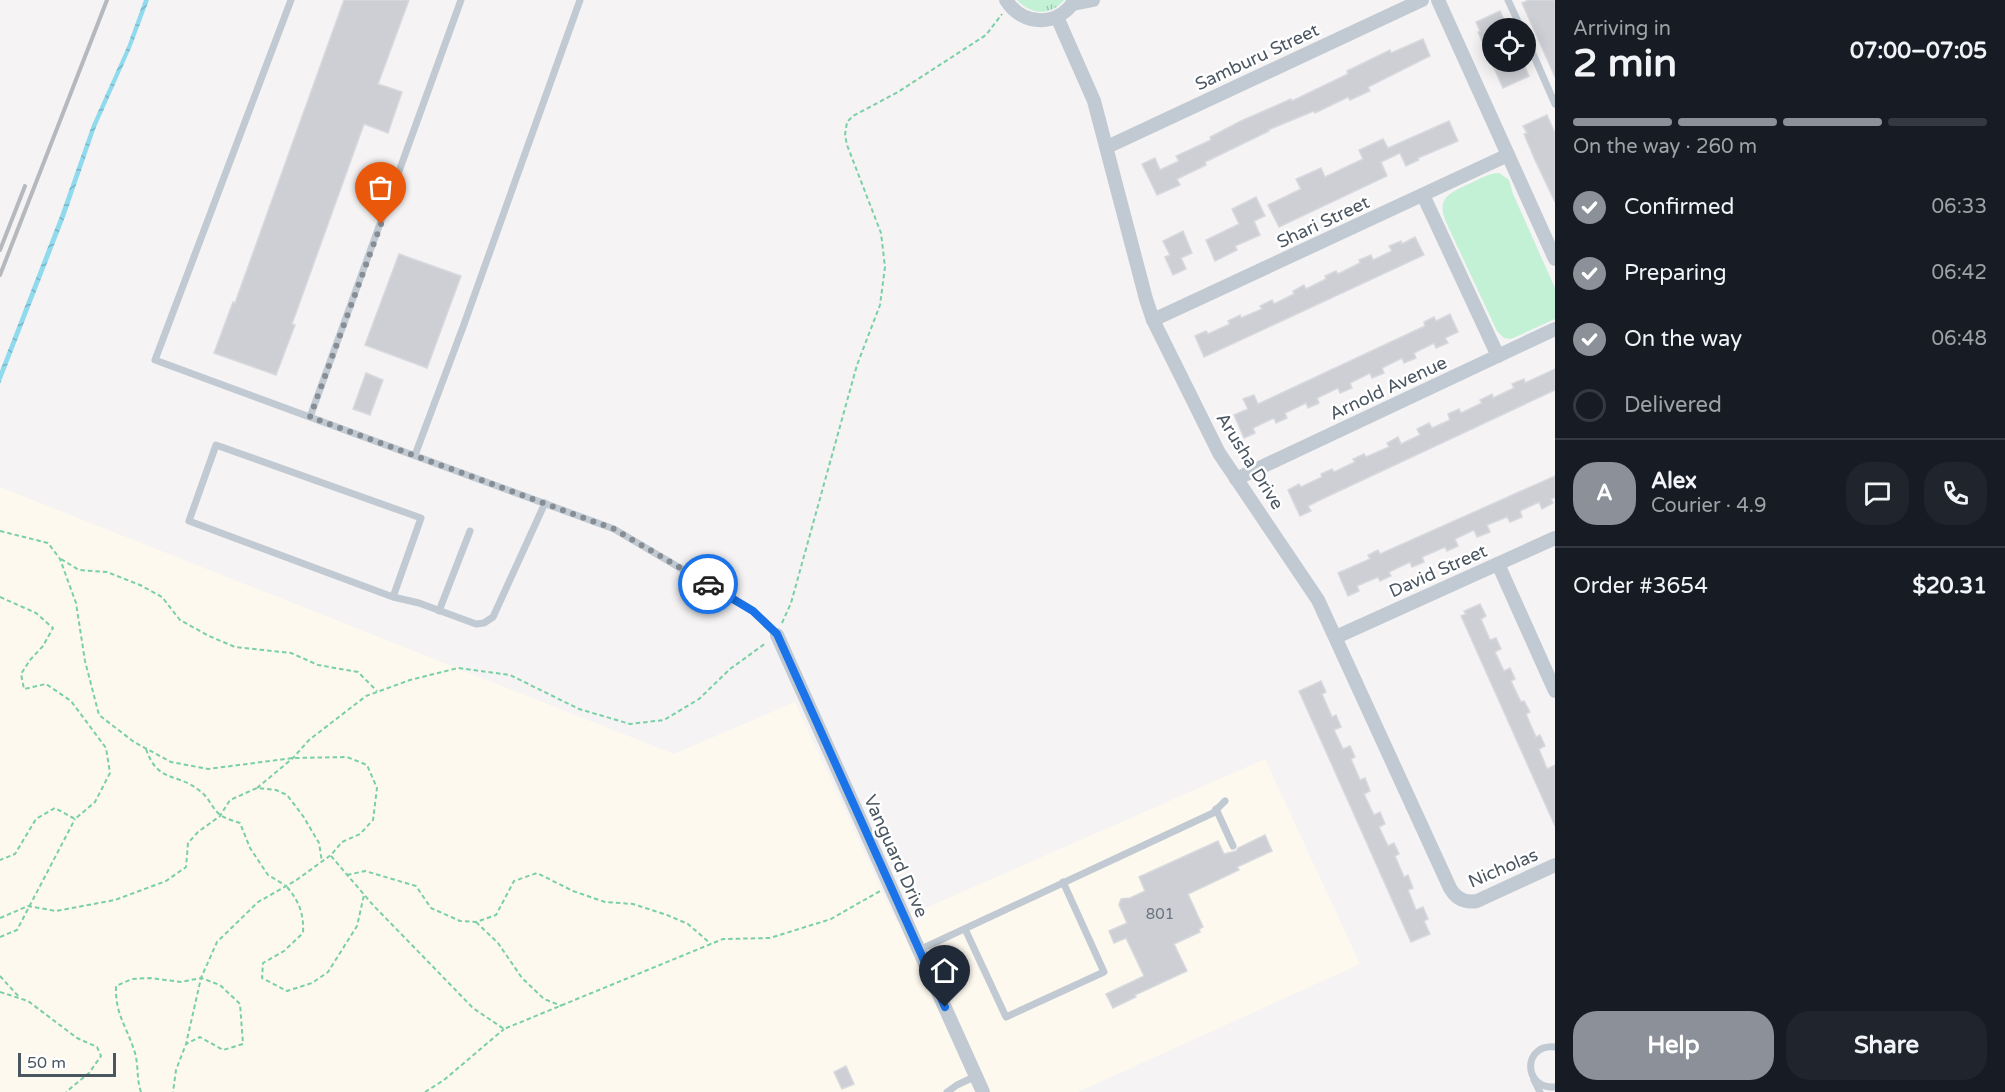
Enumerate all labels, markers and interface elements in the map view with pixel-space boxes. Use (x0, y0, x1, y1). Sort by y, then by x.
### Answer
text: Arriving in (1573, 17, 1671, 41)
map controls (1482, 18, 1536, 72)
button: locate (1482, 18, 1536, 72)
street label: Samburu Street (1192, 19, 1322, 95)
text: 07:00–07:05 (1850, 38, 1987, 64)
text: 2 min (1573, 40, 1677, 87)
text: On the way · 260 m (1573, 135, 1757, 159)
pin (355, 162, 406, 224)
icon: bag (364, 171, 397, 204)
street label: Shari Street (1273, 191, 1373, 253)
icon: check (1573, 191, 1606, 224)
text: Confirmed (1624, 194, 1734, 220)
text: 06:33 (1932, 195, 1987, 219)
icon: check (1573, 257, 1606, 290)
text: Preparing (1624, 260, 1727, 286)
text: 06:42 (1932, 261, 1987, 285)
icon: check (1573, 323, 1606, 356)
text: On the way (1624, 326, 1742, 352)
text: 06:48 (1932, 327, 1987, 351)
street label: Arnold Avenue (1326, 351, 1450, 425)
text: Delivered (1624, 392, 1722, 418)
street label: Arusha Drive (1212, 409, 1288, 513)
button: chat (1846, 462, 1909, 525)
button: phone (1924, 462, 1987, 525)
text: Alex (1651, 468, 1697, 494)
text: A (1596, 480, 1613, 506)
text: Courier · 4.9 (1651, 494, 1766, 518)
street label: David Street (1386, 540, 1490, 602)
courier (678, 554, 738, 614)
icon: car (692, 568, 725, 601)
text: Order #3654 (1573, 573, 1708, 599)
text: $20.31 (1912, 573, 1987, 599)
street label: Vanguard Drive (859, 791, 933, 921)
street label: Nicholas (1465, 844, 1541, 892)
house number: 801 (1146, 905, 1174, 923)
pin (919, 945, 970, 1007)
icon: home (928, 954, 961, 987)
button: Help (1573, 1011, 1774, 1080)
button: Share (1786, 1011, 1987, 1080)
scale bar (18, 1050, 116, 1078)
text: 50 m (27, 1053, 66, 1073)

